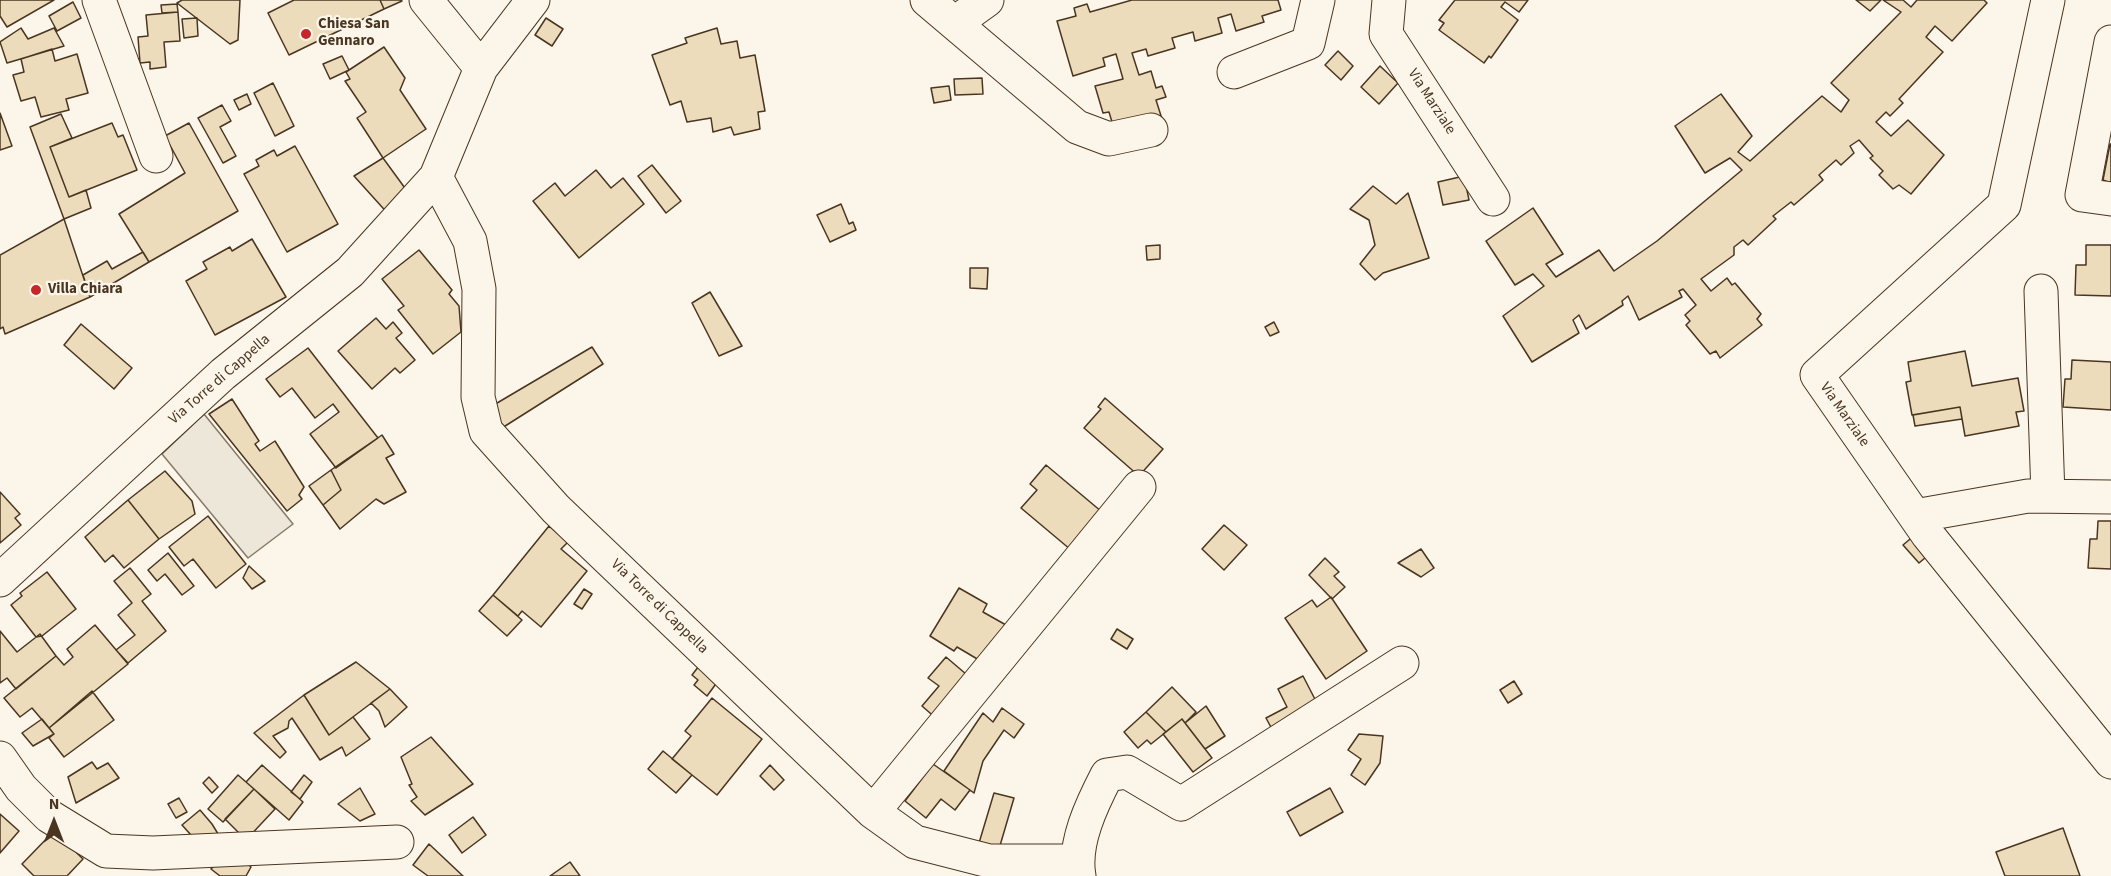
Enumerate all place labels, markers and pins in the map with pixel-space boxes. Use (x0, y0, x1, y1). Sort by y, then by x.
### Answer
place label: Chiesa San Gennaro (318, 16, 390, 51)
marker: Chiesa San Gennaro (299, 27, 313, 41)
place label: Villa Chiara (48, 281, 123, 299)
marker: Villa Chiara (29, 283, 43, 297)

